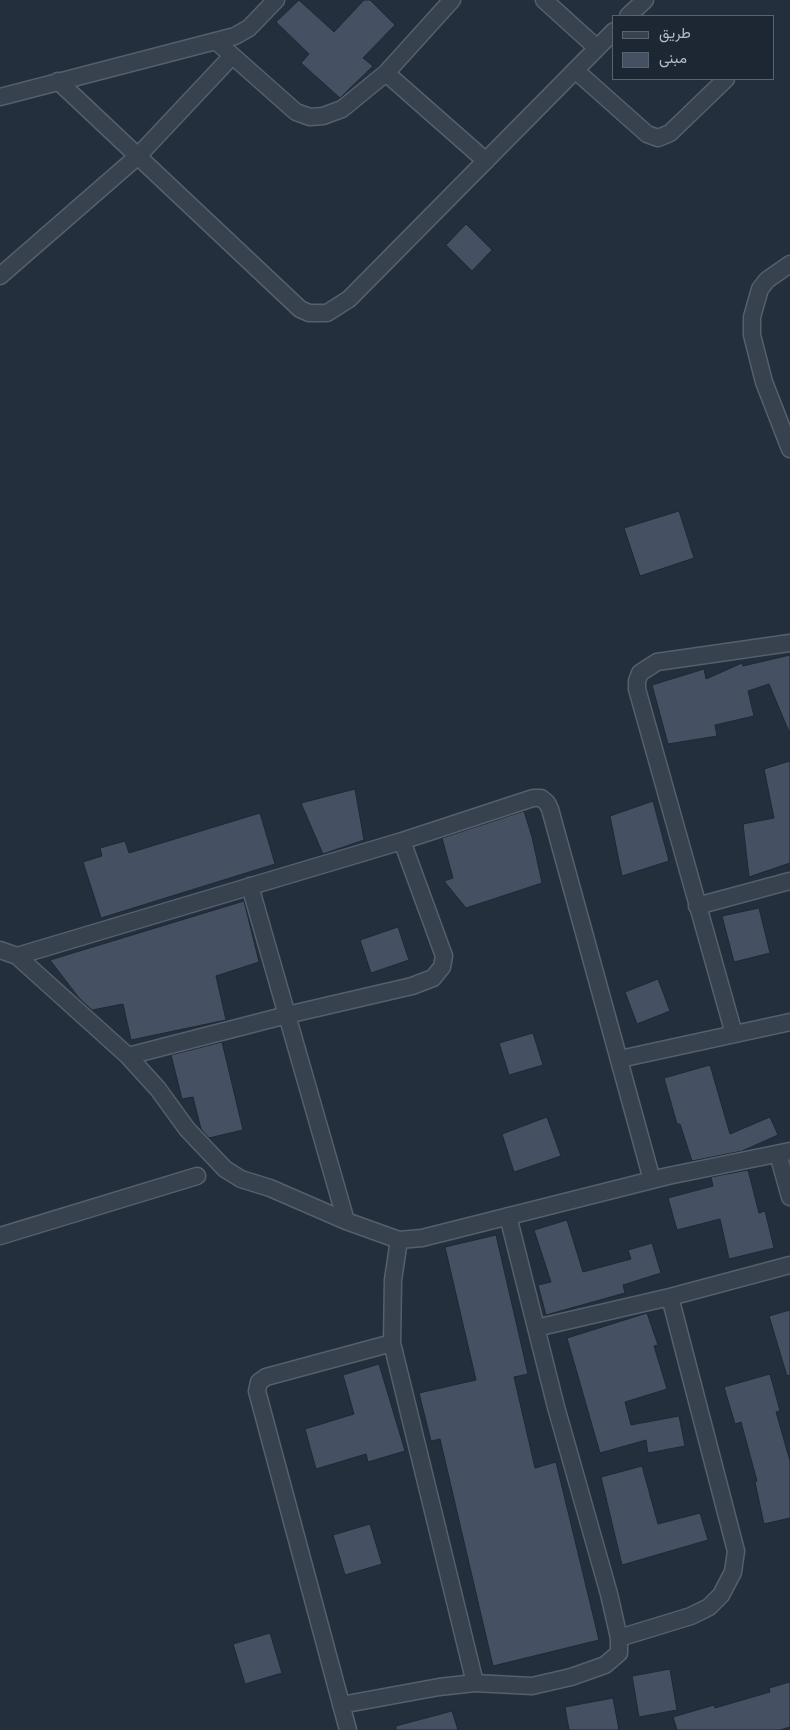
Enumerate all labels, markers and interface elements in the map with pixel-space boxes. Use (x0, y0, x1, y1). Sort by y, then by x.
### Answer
legend (612, 15, 775, 80)
text: طريق (659, 24, 691, 42)
text: مبنى (659, 49, 687, 67)

